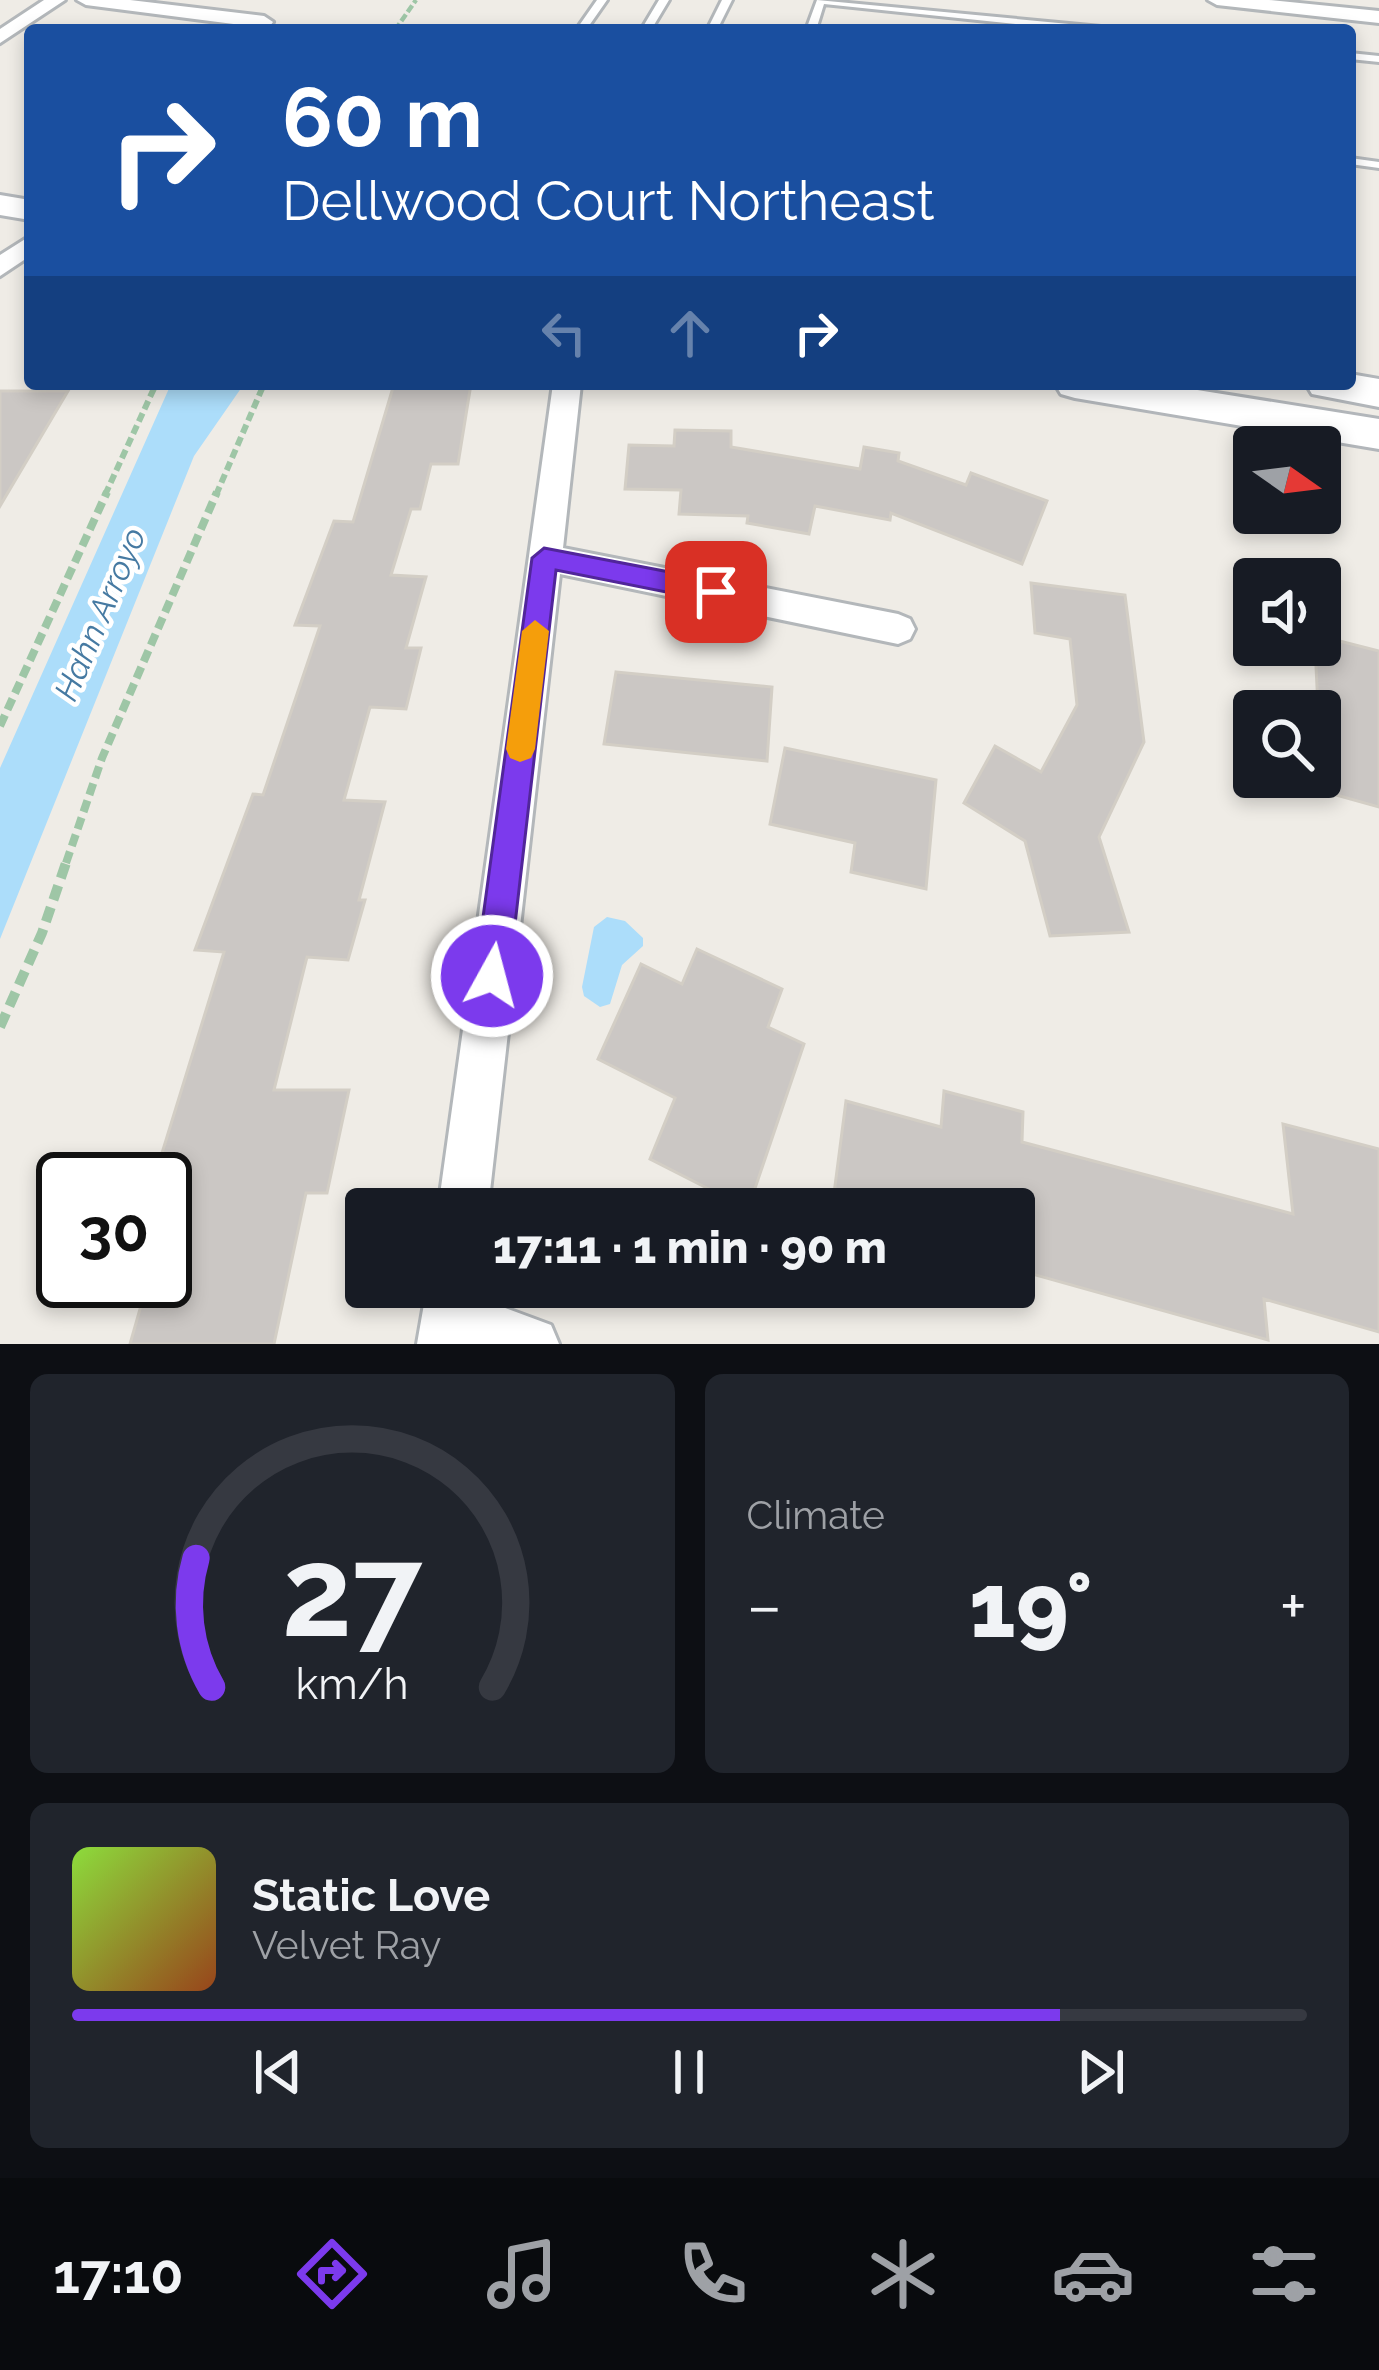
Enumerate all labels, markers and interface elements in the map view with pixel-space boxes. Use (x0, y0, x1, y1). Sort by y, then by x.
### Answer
text: 60 m (282, 68, 483, 167)
icon: right (84, 72, 240, 228)
text: Dellwood Court Northeast (282, 169, 935, 233)
icon: left (531, 300, 597, 366)
icon: ahead (657, 300, 723, 366)
icon: right (783, 300, 849, 366)
north arrow (1233, 426, 1341, 534)
map controls (1233, 426, 1341, 798)
water label: Hahn Arroyo (46, 522, 154, 706)
pin (665, 541, 767, 643)
button: sound (1233, 558, 1341, 666)
icon: arrive (683, 559, 749, 625)
button: search (1233, 690, 1341, 798)
position arrow (429, 913, 555, 1039)
speed limit sign: 30 (36, 1152, 192, 1308)
text: 17:11 · 1 min · 90 m (493, 1221, 887, 1274)
text: Climate (747, 1492, 885, 1538)
text: 27 (282, 1519, 423, 1665)
text: 19° (969, 1552, 1093, 1658)
text: − (747, 1567, 782, 1644)
text: + (1280, 1567, 1307, 1644)
text: km/h (296, 1658, 409, 1708)
text: Static Love (252, 1869, 490, 1922)
text: Velvet Ray (252, 1922, 441, 1968)
icon: previous (245, 2039, 311, 2105)
icon: pause (656, 2039, 722, 2105)
icon: next (1068, 2039, 1134, 2105)
icon: directions (290, 2232, 374, 2316)
icon: music (480, 2232, 564, 2316)
icon: phone (671, 2232, 755, 2316)
icon: climate (861, 2232, 945, 2316)
icon: car (1051, 2232, 1135, 2316)
icon: filters (1242, 2232, 1326, 2316)
text: 17:10 (53, 2242, 183, 2306)

